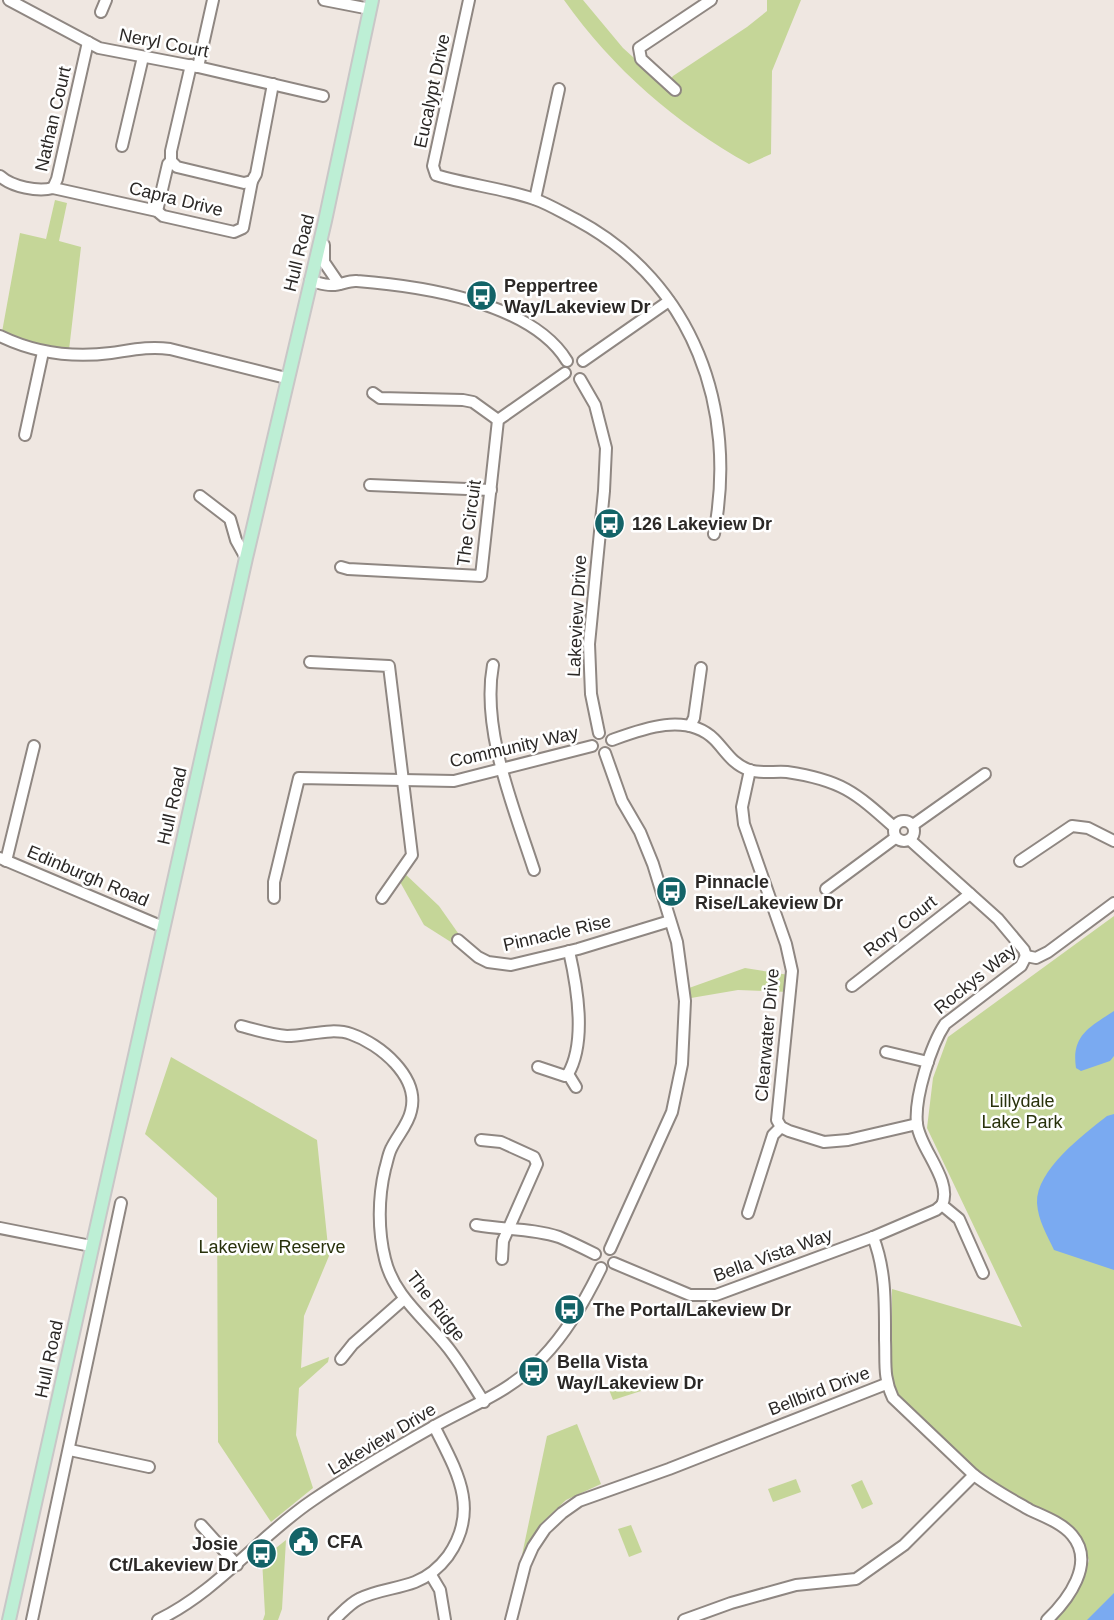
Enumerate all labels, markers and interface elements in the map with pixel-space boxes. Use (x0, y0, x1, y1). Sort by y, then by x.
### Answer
street label: Neryl Court (117, 24, 211, 62)
street label: Eucalypt Drive (410, 32, 454, 150)
street label: Nathan Court (31, 65, 75, 173)
street label: Capra Drive (127, 178, 225, 220)
street label: Hull Road (280, 212, 318, 294)
place label: Peppertree Way/Lakeview Dr (504, 276, 650, 317)
bus stop icon: Peppertree Way/Lakeview Dr (464, 279, 498, 313)
street label: The Circuit (453, 479, 485, 567)
bus stop icon: 126 Lakeview Dr (592, 507, 626, 541)
place label: 126 Lakeview Dr (632, 514, 772, 534)
street label: Lakeview Drive (564, 555, 590, 677)
street label: Community Way (448, 722, 580, 772)
street label: Hull Road (153, 765, 191, 847)
street label: Edinburgh Road (24, 841, 152, 911)
place label: Pinnacle Rise/Lakeview Dr (695, 872, 843, 913)
bus stop icon: Pinnacle Rise/Lakeview Dr (655, 875, 689, 909)
street label: Rory Court (860, 891, 940, 961)
street label: Pinnacle Rise (501, 911, 613, 955)
street label: Rockys Way (930, 940, 1020, 1018)
street label: Clearwater Drive (751, 967, 783, 1103)
park label: Lillydale Lake Park (981, 1091, 1064, 1132)
street label: Bella Vista Way (711, 1224, 835, 1286)
park label: Lakeview Reserve (198, 1237, 346, 1257)
street label: The Ridge (403, 1267, 469, 1345)
bus stop icon: The Portal/Lakeview Dr (553, 1293, 587, 1327)
place label: The Portal/Lakeview Dr (593, 1300, 791, 1320)
street label: Hull Road (31, 1318, 67, 1400)
place label: Bella Vista Way/Lakeview Dr (557, 1352, 703, 1393)
bus stop icon: Bella Vista Way/Lakeview Dr (517, 1355, 551, 1389)
street label: Bellbird Drive (765, 1362, 873, 1420)
street label: Lakeview Drive (325, 1399, 439, 1479)
public building icon: CFA (287, 1525, 321, 1559)
place label: CFA (327, 1532, 363, 1552)
place label: Josie Ct/Lakeview Dr (109, 1534, 238, 1575)
bus stop icon: Josie Ct/Lakeview Dr (244, 1537, 278, 1571)

